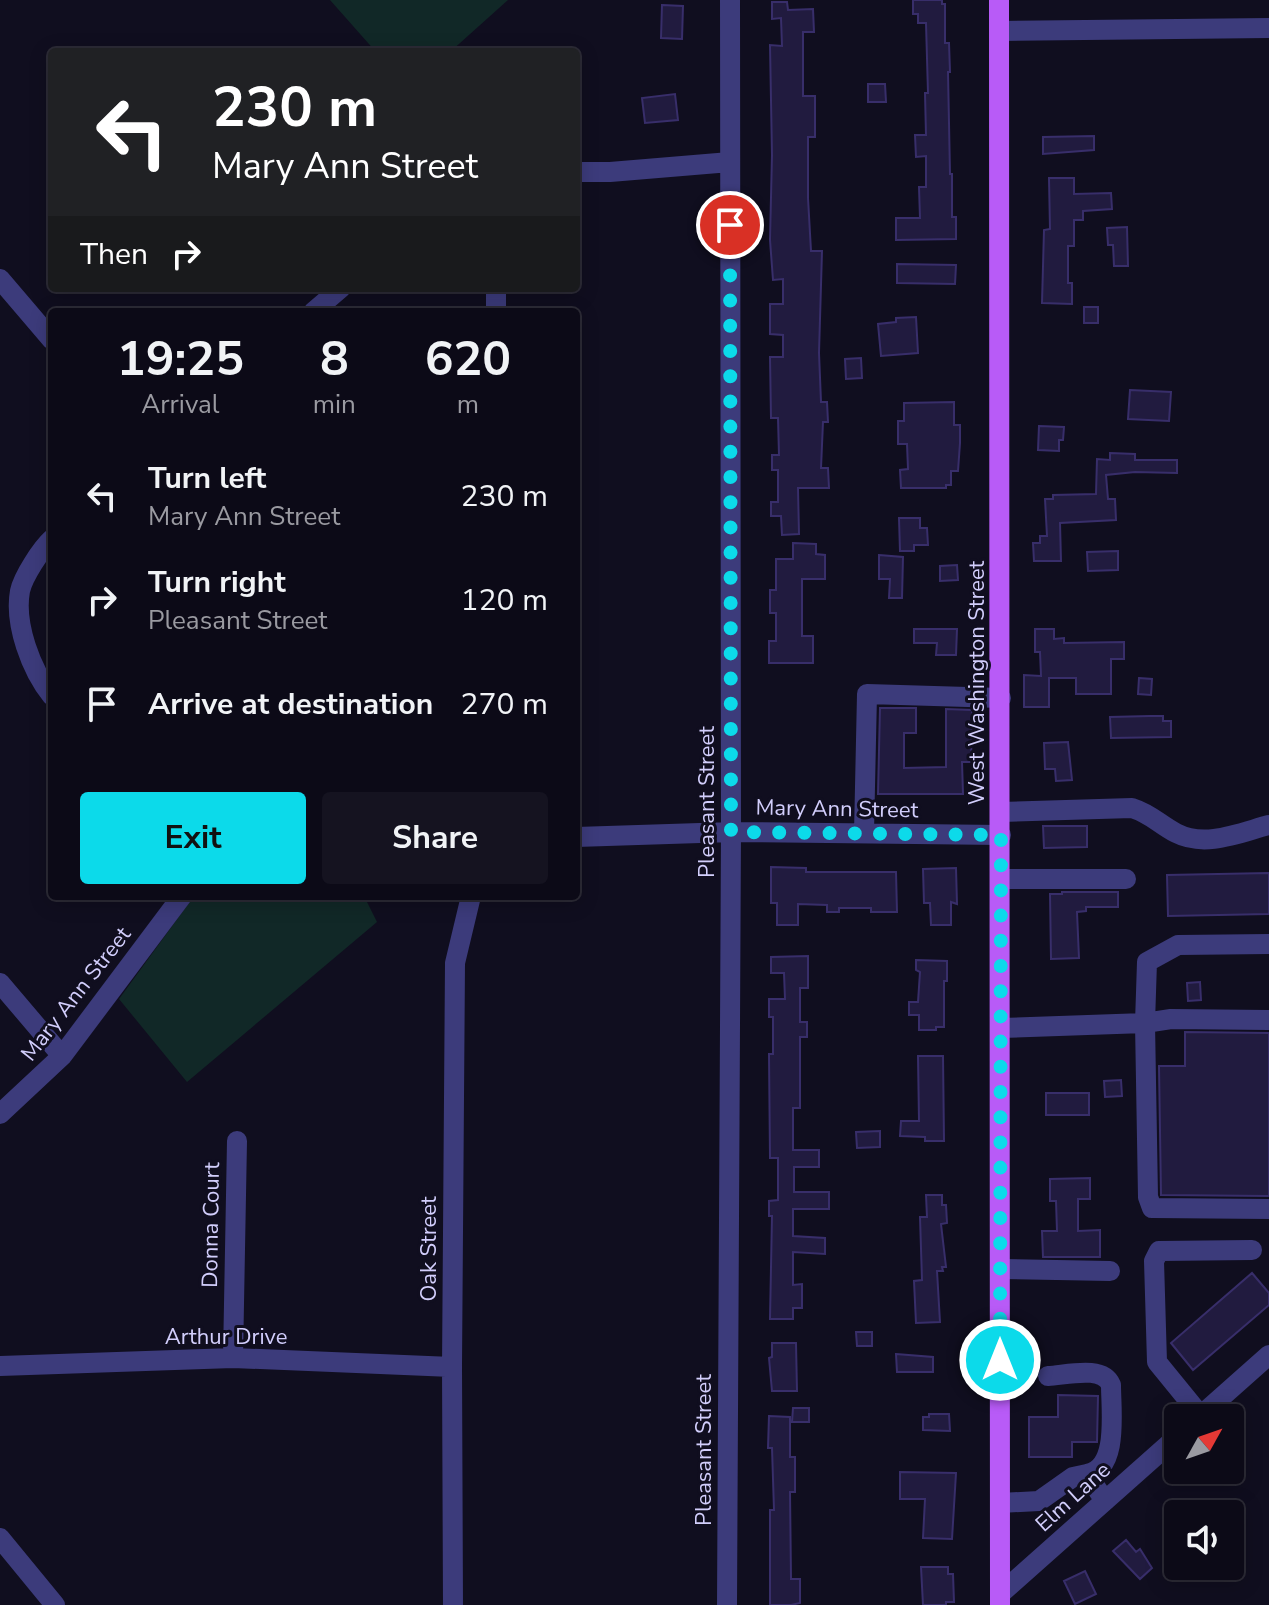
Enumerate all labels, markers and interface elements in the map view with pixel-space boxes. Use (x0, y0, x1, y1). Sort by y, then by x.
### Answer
text: 230 m (212, 69, 377, 146)
icon: left (80, 80, 184, 184)
text: Mary Ann Street (212, 142, 478, 191)
pin (696, 191, 764, 259)
icon: arrive (708, 203, 752, 247)
icon: right (164, 232, 208, 276)
text: Then (80, 234, 148, 275)
text: 19:25 (117, 326, 244, 392)
text: 8 (320, 326, 349, 392)
text: 620 (425, 326, 511, 392)
text: Arrival (141, 387, 220, 422)
text: min (313, 387, 356, 422)
text: m (457, 387, 479, 422)
text: Turn left (148, 458, 266, 499)
icon: left (80, 474, 124, 518)
text: 230 m (461, 476, 548, 517)
text: Mary Ann Street (148, 499, 340, 534)
street label: West Washington Street (962, 560, 992, 805)
text: Turn right (148, 562, 286, 603)
icon: right (80, 578, 124, 622)
text: 120 m (461, 580, 548, 621)
text: Pleasant Street (148, 603, 327, 638)
icon: arrive (80, 682, 124, 726)
text: Arrive at destination (148, 684, 433, 725)
text: 270 m (461, 684, 548, 725)
street label: Pleasant Street (692, 726, 722, 878)
button: Exit (80, 792, 306, 884)
button: Share (322, 792, 548, 884)
street label: Mary Ann Street (755, 793, 919, 825)
street label: Mary Ann Street (14, 920, 138, 1067)
street label: Donna Court (195, 1162, 227, 1288)
street label: Oak Street (414, 1196, 444, 1302)
position arrow (958, 1318, 1042, 1402)
street label: Arthur Drive (165, 1322, 287, 1352)
street label: Pleasant Street (689, 1374, 719, 1526)
north arrow (1164, 1404, 1244, 1484)
map controls (1164, 1404, 1244, 1580)
street label: Elm Lane (1029, 1455, 1117, 1539)
button: sound (1164, 1500, 1244, 1580)

